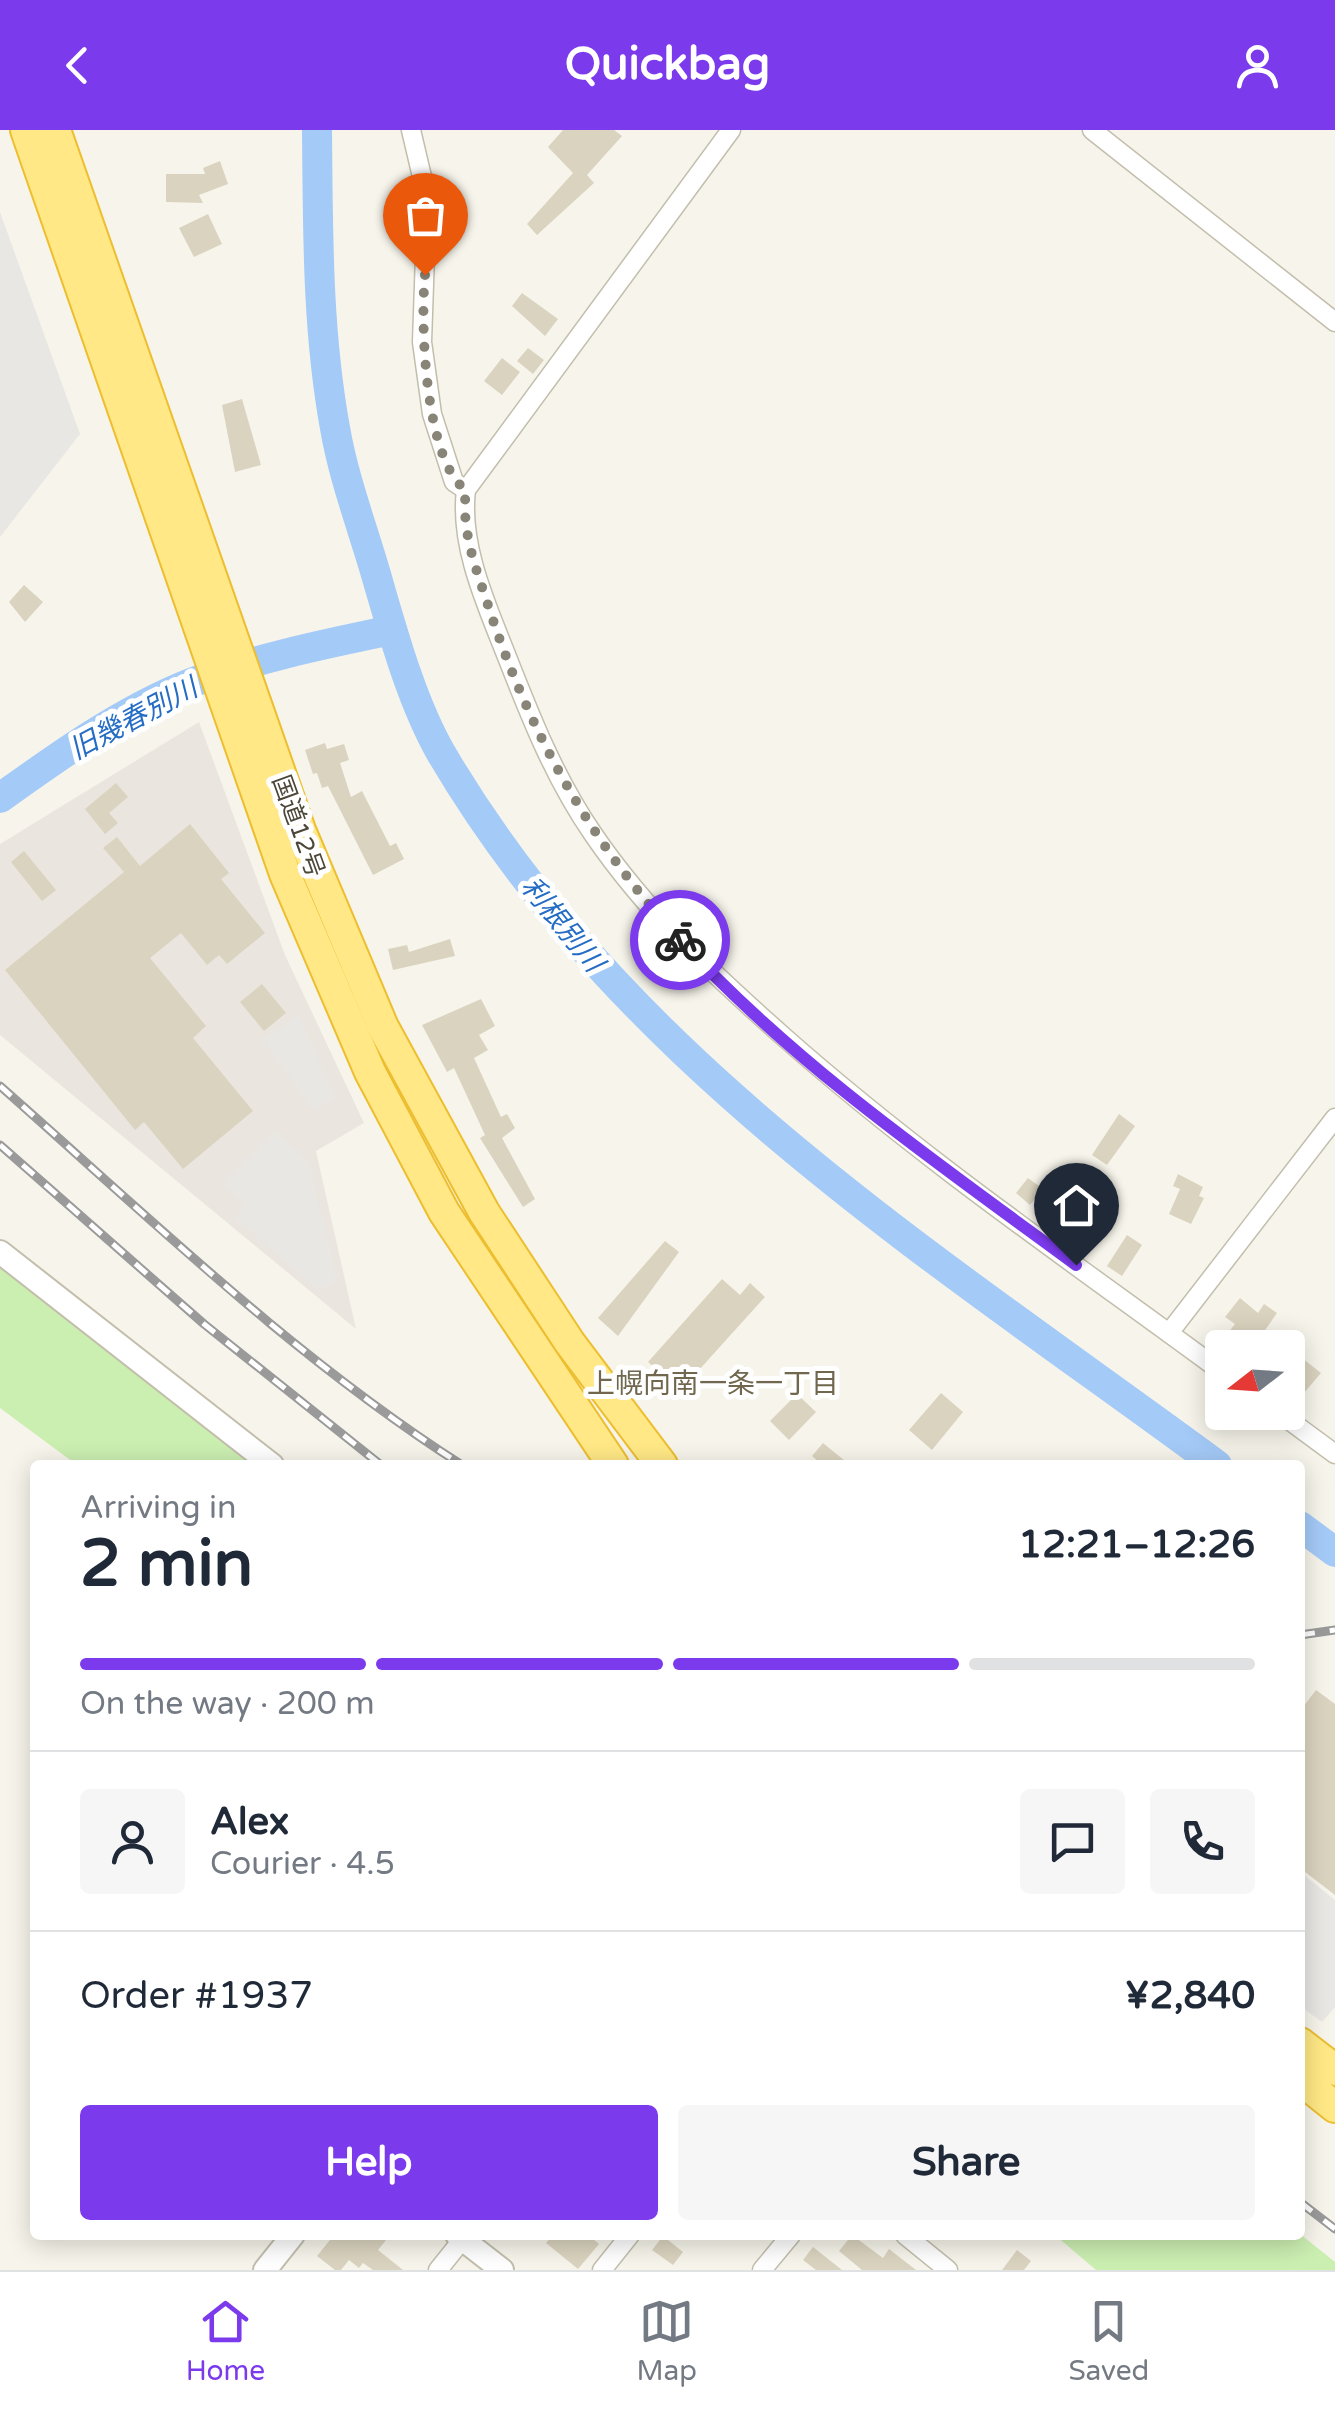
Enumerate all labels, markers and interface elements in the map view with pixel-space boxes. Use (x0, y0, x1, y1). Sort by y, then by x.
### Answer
icon: back (50, 38, 105, 93)
text: Quickbag (565, 38, 770, 92)
icon: person (1230, 38, 1285, 93)
pin (383, 173, 468, 276)
icon: bag (398, 188, 453, 243)
water label: 旧幾春別川 (64, 670, 206, 767)
street label: 国道12号 (266, 771, 330, 881)
water label: 利根別川 (514, 870, 613, 981)
courier (630, 890, 730, 990)
icon: bike (653, 913, 708, 968)
pin (1034, 1163, 1119, 1266)
icon: home (1049, 1178, 1104, 1233)
north arrow (1205, 1330, 1305, 1430)
map controls (1205, 1330, 1305, 1430)
district label: 上幌向南一条一丁目 (587, 1367, 839, 1401)
text: Arriving in (80, 1489, 237, 1527)
text: 12:21–12:26 (1018, 1522, 1255, 1568)
text: 2 min (80, 1525, 253, 1604)
text: On the way · 200 m (80, 1685, 375, 1723)
button: person (80, 1789, 185, 1894)
button: chat (1020, 1789, 1125, 1894)
button: phone (1150, 1789, 1255, 1894)
text: Alex (210, 1799, 289, 1845)
text: Courier · 4.5 (210, 1845, 395, 1883)
text: Order #1937 (80, 1973, 313, 2019)
text: ¥2,840 (1125, 1973, 1255, 2019)
button: Help (80, 2105, 658, 2220)
button: Share (678, 2105, 1255, 2220)
tab: Home (186, 2294, 265, 2388)
tab: Map (636, 2294, 697, 2388)
tab: Saved (1068, 2294, 1149, 2388)

